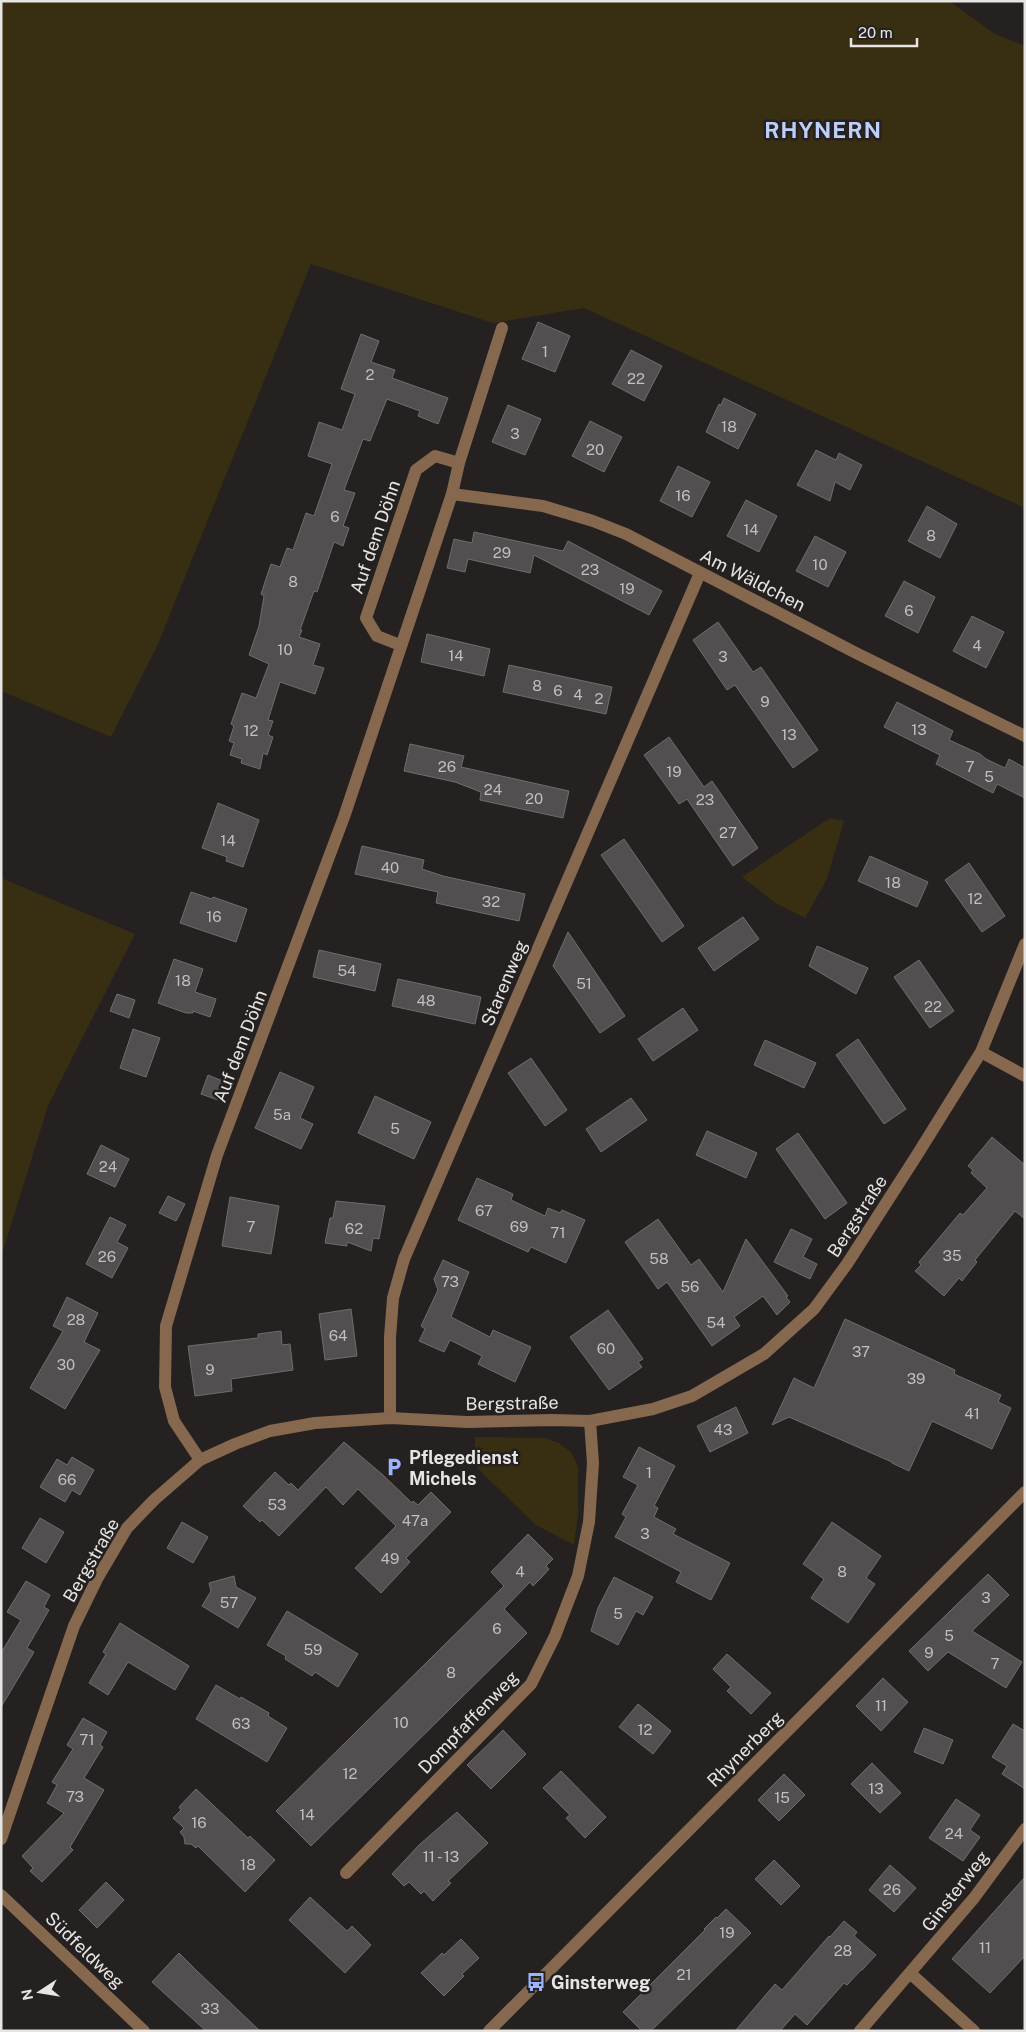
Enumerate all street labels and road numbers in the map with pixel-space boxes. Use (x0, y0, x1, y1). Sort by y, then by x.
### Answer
street label: Auf dem Döhn (346, 477, 404, 597)
street label: Am Wäldchen (697, 545, 809, 615)
street label: Starenweg (477, 937, 531, 1029)
street label: Auf dem Döhn (209, 987, 271, 1105)
street label: Bergstraße (823, 1171, 891, 1261)
street label: Bergstraße (465, 1392, 559, 1414)
street label: Bergstraße (59, 1514, 123, 1606)
street label: Dompfaffenweg (414, 1666, 522, 1778)
street label: Rhynerberg (703, 1707, 787, 1791)
street label: Ginsterweg (917, 1847, 993, 1935)
street label: Südfeldweg (41, 1907, 129, 1993)

